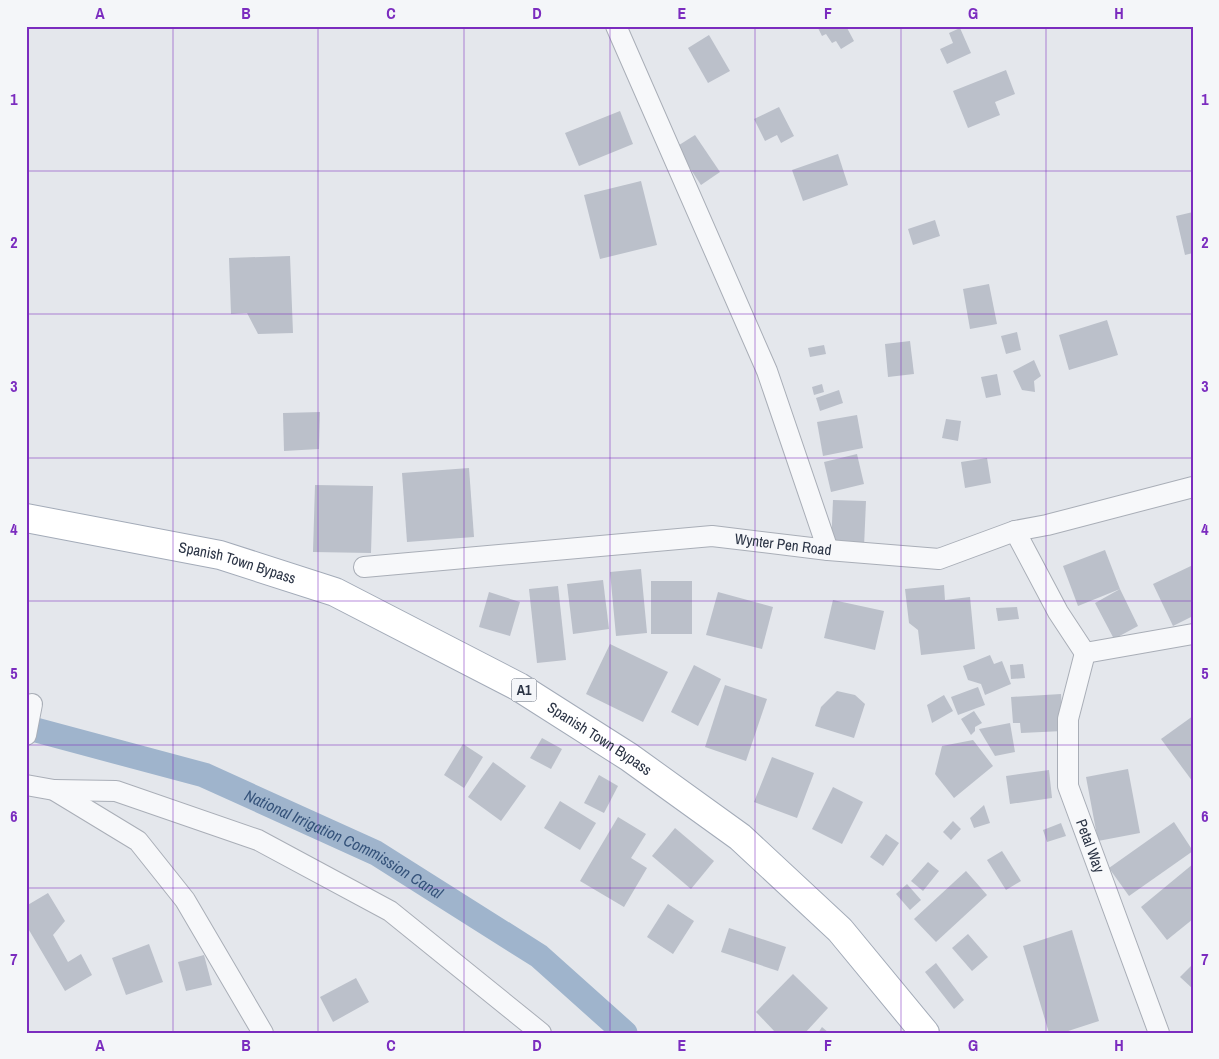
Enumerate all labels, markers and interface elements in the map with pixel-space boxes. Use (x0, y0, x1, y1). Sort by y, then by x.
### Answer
text: A (95, 2, 105, 24)
text: B (241, 2, 251, 24)
text: C (386, 2, 396, 24)
text: D (532, 2, 542, 24)
text: E (678, 2, 687, 24)
text: F (824, 2, 832, 24)
text: G (968, 2, 978, 24)
text: H (1114, 2, 1124, 24)
text: 1 (10, 88, 18, 110)
text: 1 (1201, 88, 1209, 110)
text: 2 (10, 231, 18, 253)
text: 2 (1201, 231, 1209, 253)
text: 3 (10, 375, 18, 397)
text: 3 (1201, 375, 1209, 397)
text: 4 (10, 518, 18, 540)
text: 4 (1201, 518, 1209, 540)
street label: Wynter Pen Road (734, 528, 833, 560)
street label: Spanish Town Bypass (177, 536, 299, 589)
text: 5 (10, 662, 18, 684)
text: 5 (1201, 662, 1209, 684)
road number: A1 (512, 678, 536, 702)
street label: Spanish Town Bypass (543, 697, 656, 780)
water label: National Irrigation Commission Canal (241, 784, 448, 904)
text: 6 (10, 805, 18, 827)
text: 6 (1201, 805, 1209, 827)
street label: Petal Way (1071, 816, 1110, 876)
text: 7 (10, 948, 18, 970)
text: 7 (1201, 948, 1209, 970)
text: A (95, 1034, 105, 1056)
text: B (241, 1034, 251, 1056)
text: C (386, 1034, 396, 1056)
text: D (532, 1034, 542, 1056)
text: E (678, 1034, 687, 1056)
text: F (824, 1034, 832, 1056)
text: G (968, 1034, 978, 1056)
text: H (1114, 1034, 1124, 1056)

